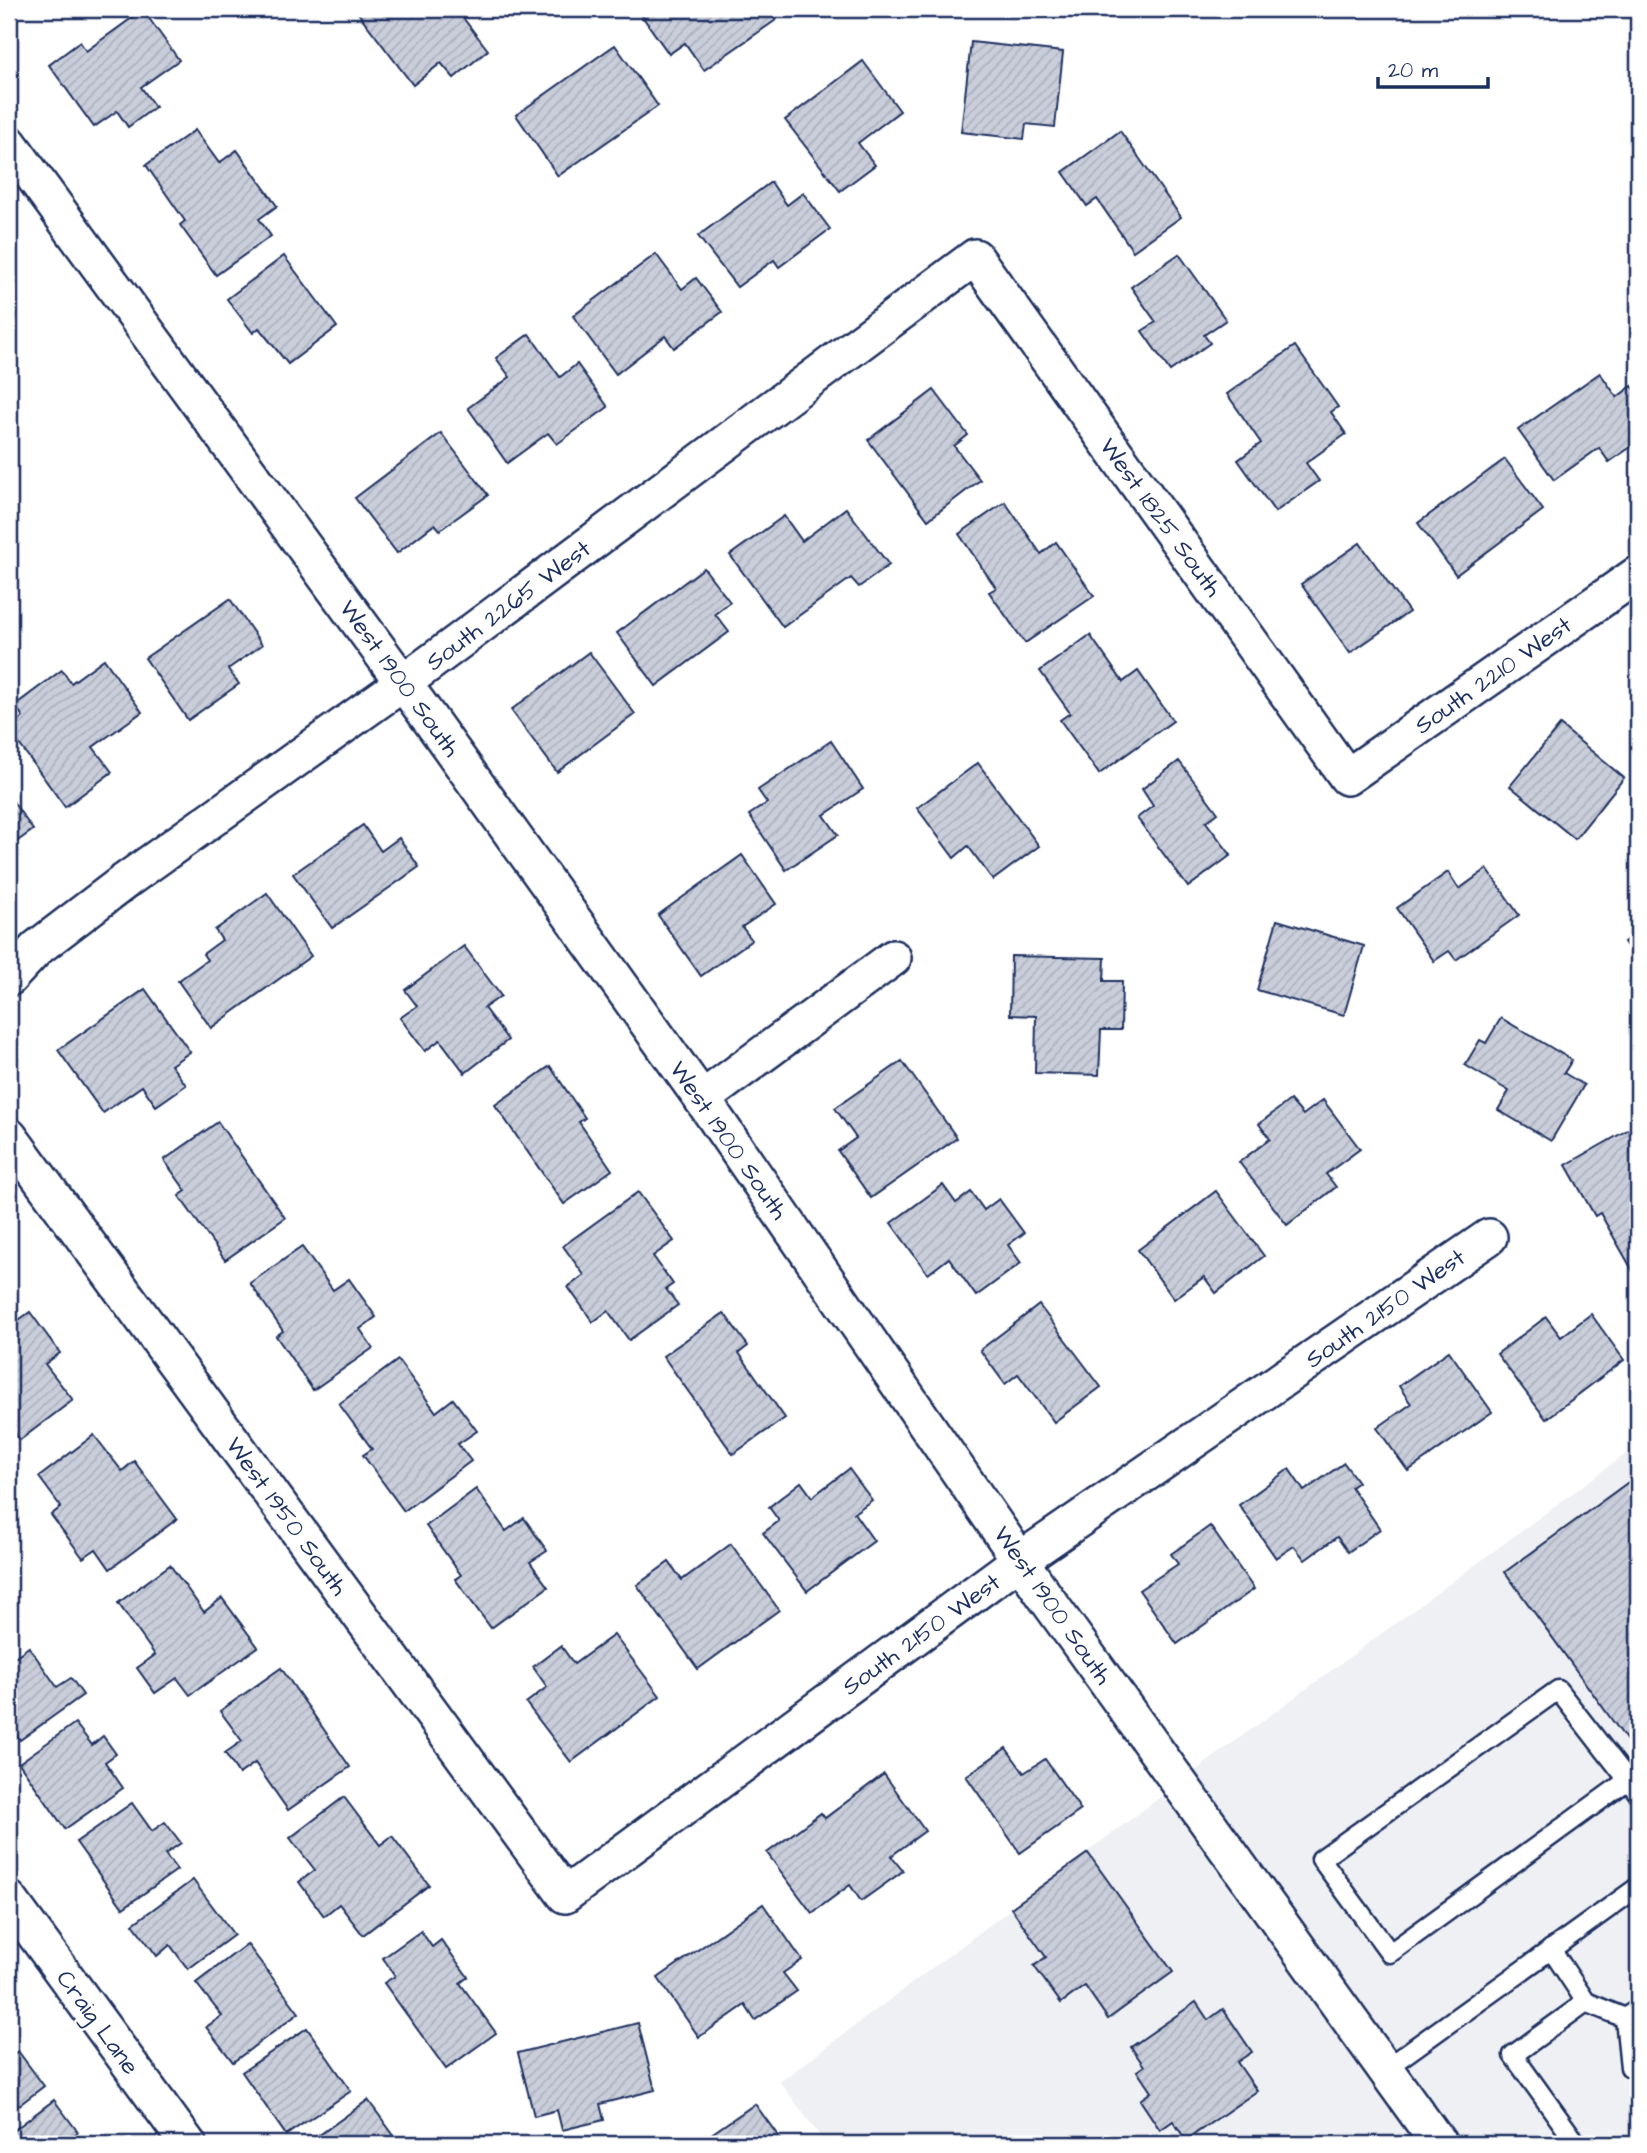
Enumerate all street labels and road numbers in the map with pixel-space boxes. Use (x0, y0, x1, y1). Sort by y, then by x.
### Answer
street label: West 1825 South (1091, 431, 1229, 604)
street label: South 2265 West (419, 532, 598, 679)
street label: West 1900 South (331, 593, 468, 764)
street label: South 2210 West (1408, 609, 1579, 743)
street label: West 1900 South (661, 1055, 796, 1227)
street label: South 2150 West (1299, 1241, 1473, 1377)
street label: West 1950 South (217, 1431, 355, 1603)
street label: West 1900 South (985, 1520, 1120, 1692)
street label: South 2150 West (835, 1566, 1008, 1704)
street label: Craig Lane (47, 1963, 147, 2082)

